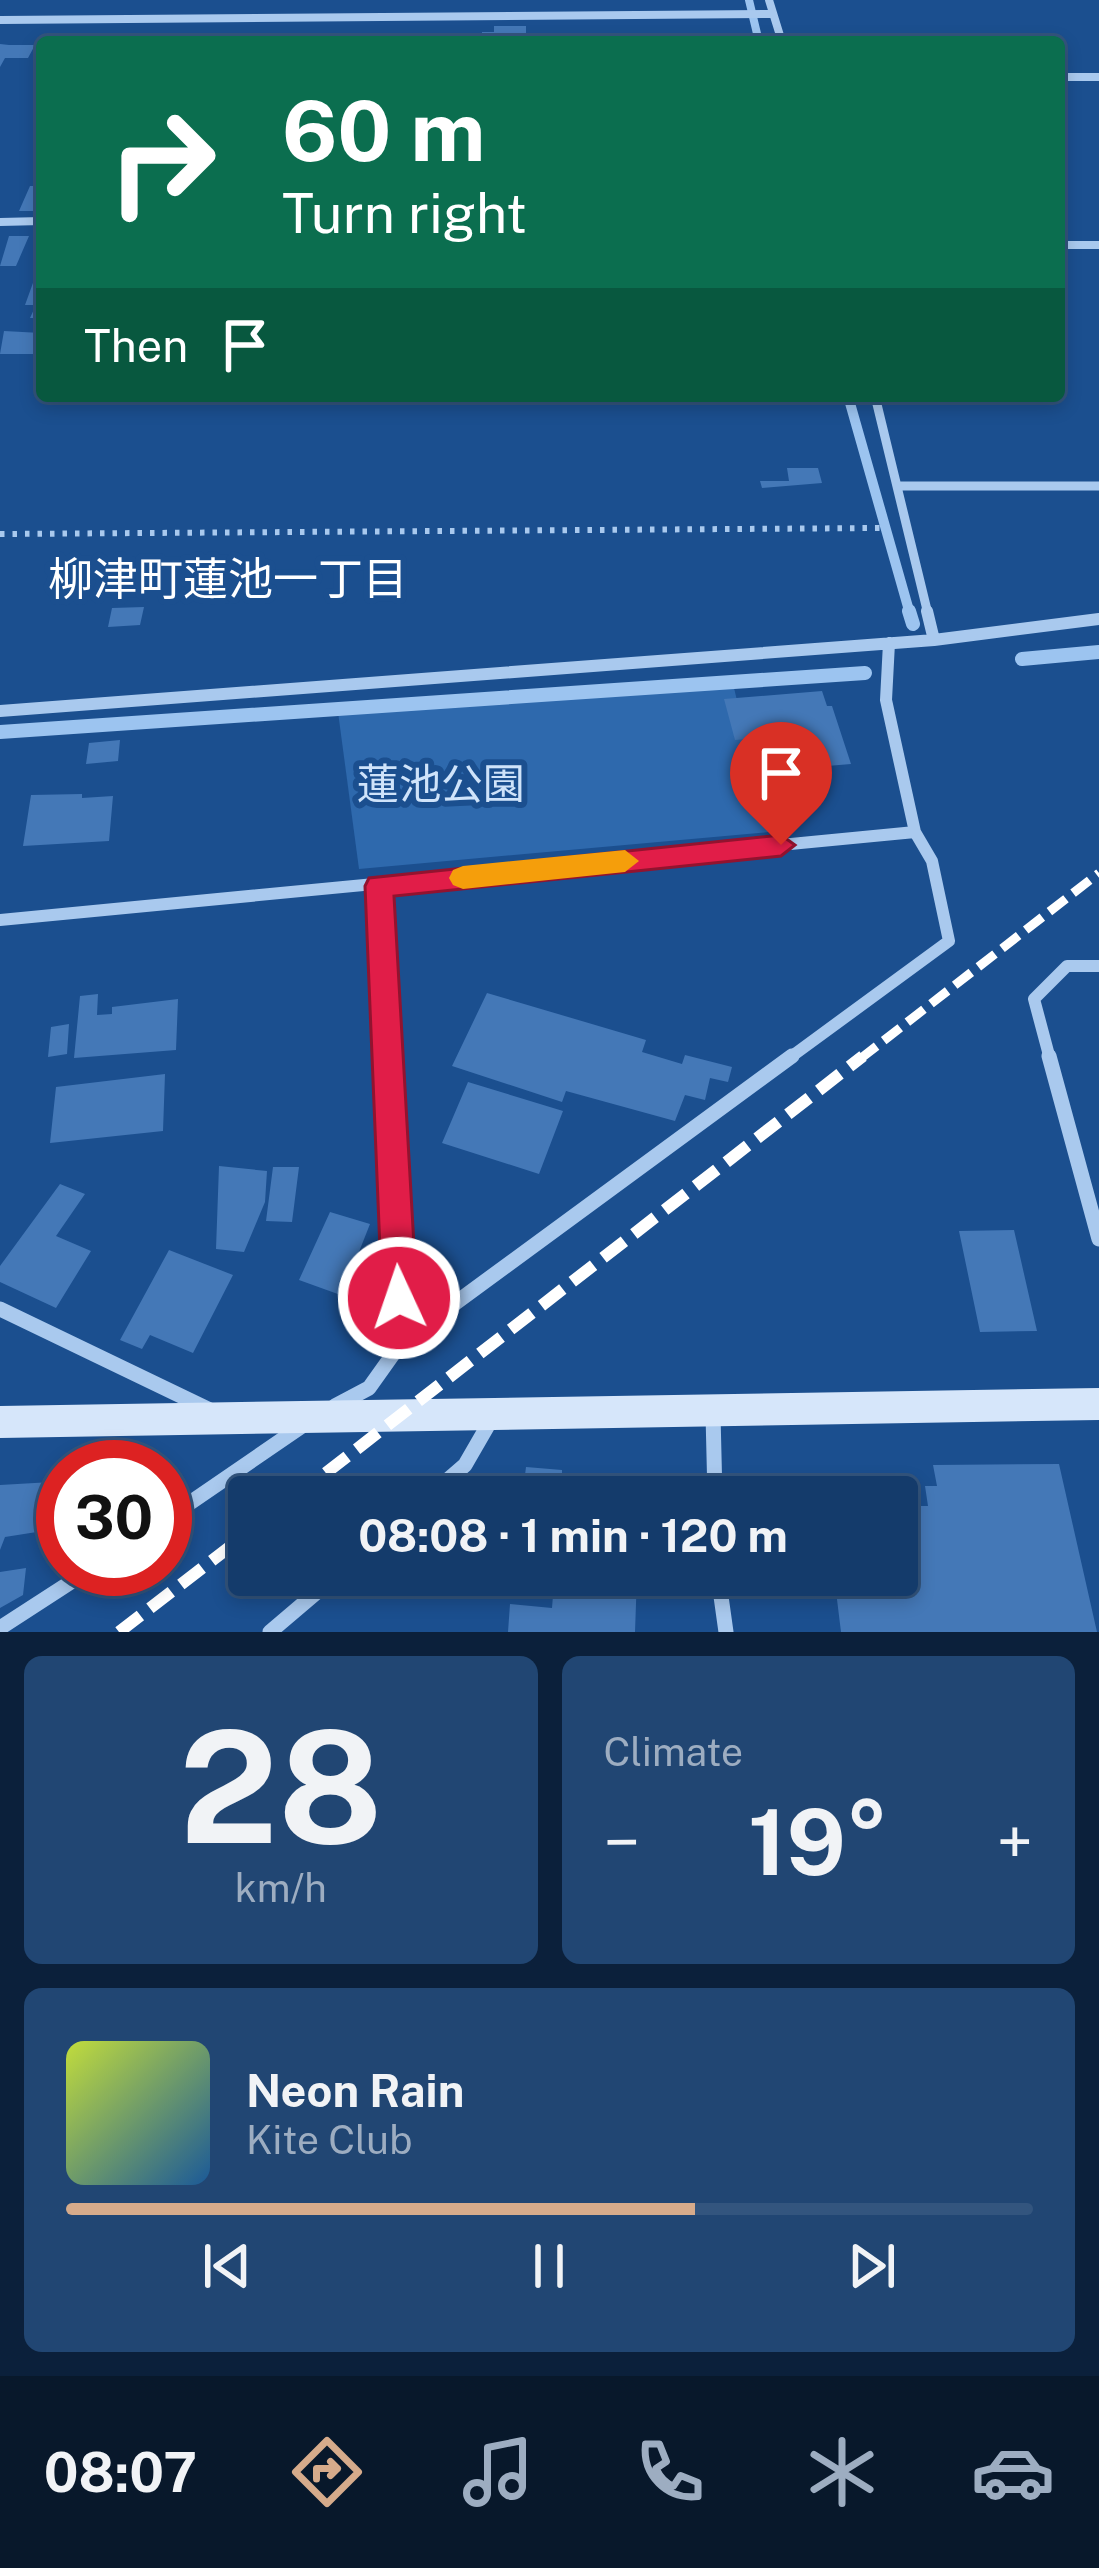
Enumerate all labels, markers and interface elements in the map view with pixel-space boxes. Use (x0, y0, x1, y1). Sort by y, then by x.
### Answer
text: 60 m (282, 81, 486, 180)
icon: right (84, 84, 240, 240)
text: Turn right (282, 182, 527, 245)
icon: arrive (212, 312, 278, 378)
text: Then (84, 319, 188, 372)
district label: 柳津町蓮池一丁目 (48, 552, 408, 605)
pin (730, 722, 832, 845)
icon: arrive (748, 740, 814, 806)
park label: 蓮池公園 (357, 759, 525, 808)
position arrow (336, 1235, 462, 1361)
speed limit sign: 30 (36, 1440, 192, 1596)
text: 08:08 · 1 min · 120 m (358, 1509, 788, 1562)
text: 28 (179, 1695, 383, 1878)
text: Climate (604, 1729, 743, 1775)
text: 19° (748, 1789, 889, 1895)
text: − (604, 1803, 640, 1881)
text: + (996, 1803, 1033, 1881)
text: km/h (235, 1865, 327, 1911)
text: Neon Rain (246, 2064, 464, 2117)
text: Kite Club (246, 2117, 412, 2163)
icon: previous (194, 2233, 260, 2299)
icon: pause (516, 2233, 582, 2299)
icon: next (839, 2233, 905, 2299)
icon: directions (285, 2430, 369, 2514)
icon: music (456, 2430, 540, 2514)
icon: phone (628, 2430, 712, 2514)
icon: climate (800, 2430, 884, 2514)
icon: car (971, 2430, 1055, 2514)
text: 08:07 (44, 2441, 197, 2504)

